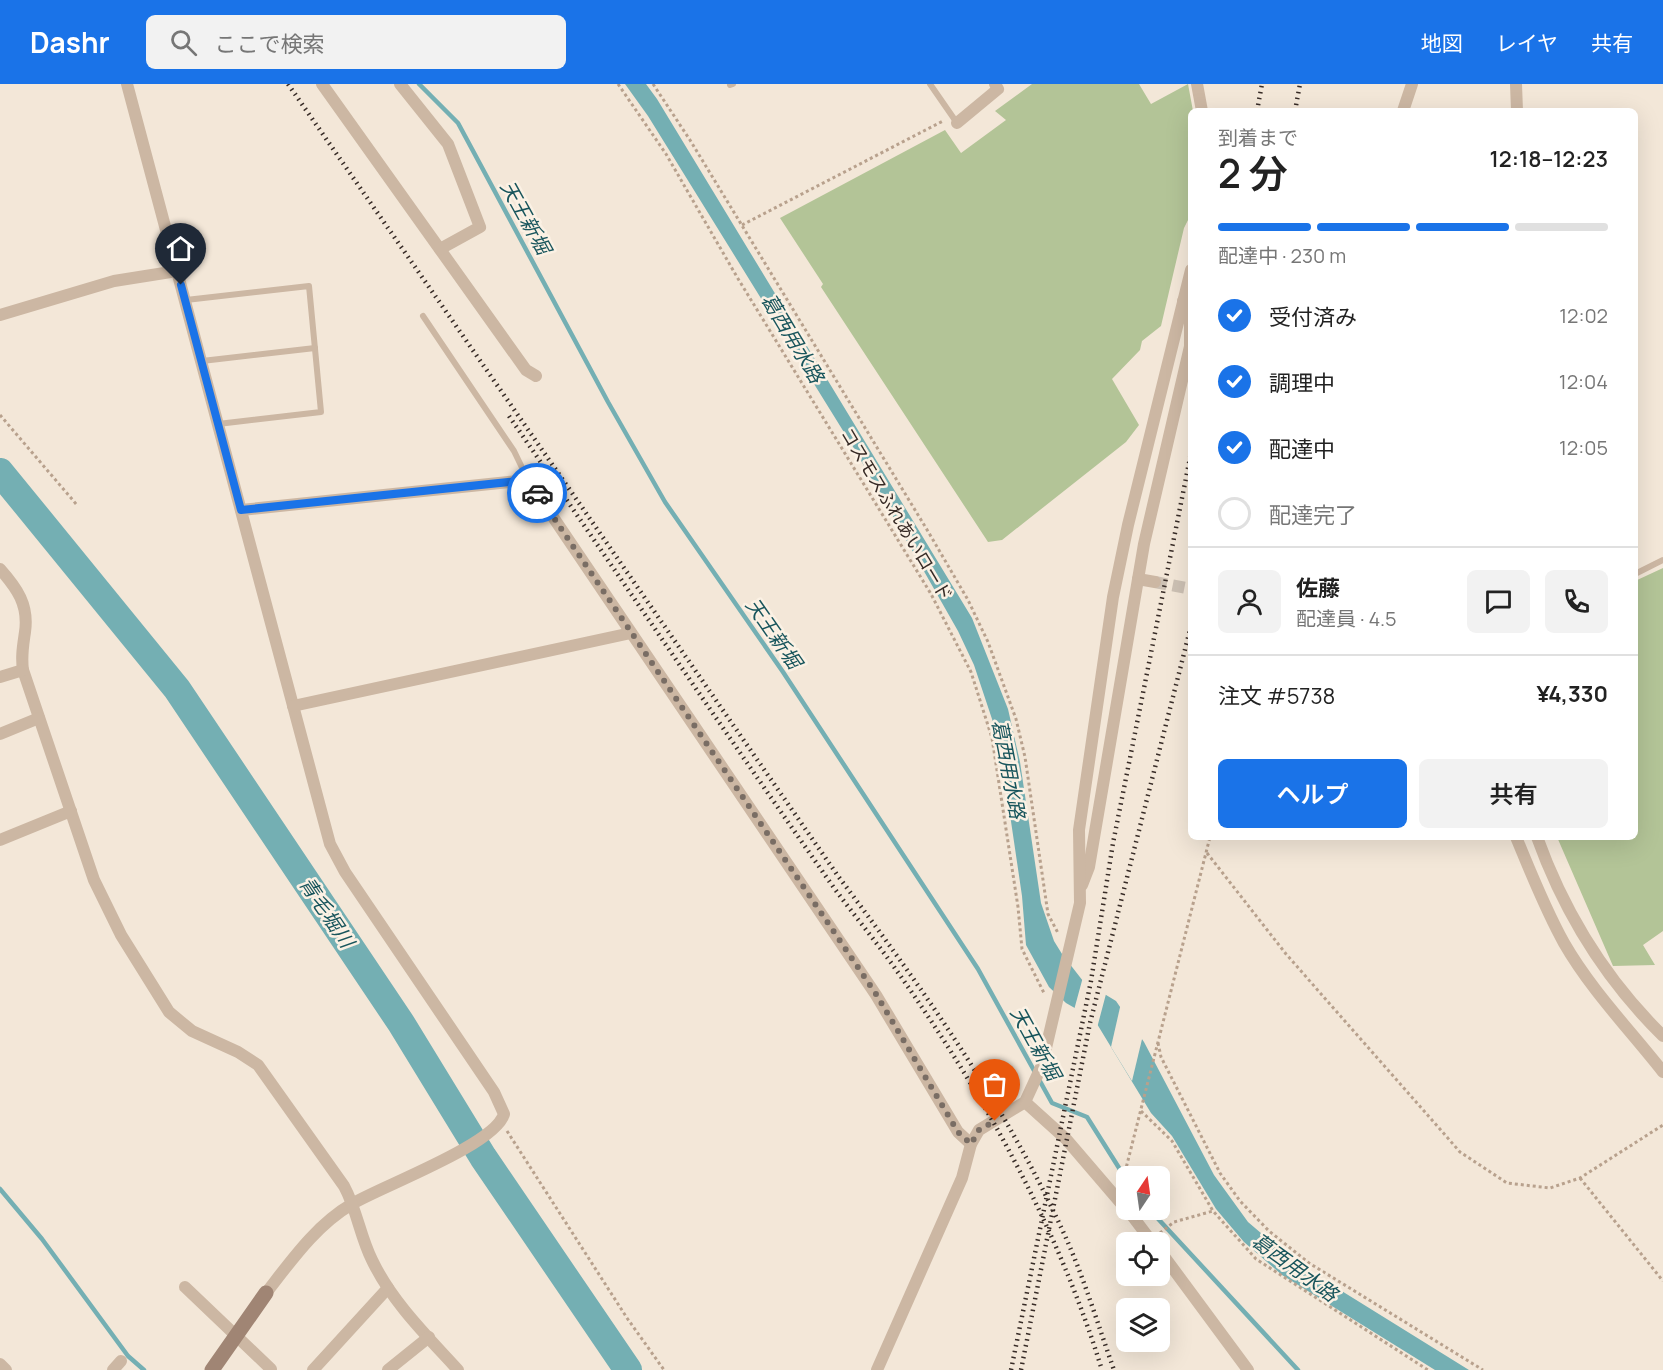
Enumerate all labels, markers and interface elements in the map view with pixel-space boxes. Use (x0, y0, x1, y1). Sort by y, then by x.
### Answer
search box (146, 15, 566, 69)
text: Dashr (30, 23, 110, 61)
icon: search (167, 26, 200, 59)
text: ここで検索 (215, 29, 325, 59)
text: 地図 (1421, 29, 1463, 57)
text: レイヤ (1496, 29, 1558, 57)
text: 共有 (1591, 29, 1633, 57)
text: 到着まで (1218, 124, 1298, 151)
text: 12:18–12:23 (1489, 144, 1608, 174)
text: 2 分 (1218, 146, 1288, 200)
water label: 天王新堀 (495, 175, 559, 261)
pin (155, 223, 206, 285)
icon: home (164, 232, 197, 265)
text: 配達中 · 230 m (1218, 242, 1346, 269)
water label: 葛西用水路 (756, 288, 831, 390)
icon: check (1218, 299, 1251, 332)
text: 受付済み (1269, 302, 1357, 332)
text: 12:02 (1559, 302, 1608, 329)
icon: check (1218, 365, 1251, 398)
text: 調理中 (1269, 368, 1335, 398)
text: 12:04 (1559, 368, 1608, 395)
street label: コスモスふれあいロード (836, 423, 958, 605)
icon: check (1218, 431, 1251, 464)
text: 配達中 (1269, 434, 1335, 464)
text: 12:05 (1559, 434, 1608, 461)
courier (507, 463, 567, 523)
icon: car (521, 477, 554, 510)
text: 配達完了 (1269, 500, 1357, 530)
button: person (1218, 570, 1281, 633)
button: chat (1467, 570, 1530, 633)
button: phone (1545, 570, 1608, 633)
text: 佐藤 (1296, 573, 1340, 603)
water label: 天王新堀 (740, 592, 810, 676)
text: 配達員 · 4.5 (1296, 605, 1397, 632)
text: ¥4,330 (1536, 679, 1608, 709)
text: 注文 #5738 (1218, 681, 1335, 711)
water label: 葛西用水路 (986, 717, 1032, 823)
button: ヘルプ (1218, 759, 1407, 828)
button: 共有 (1419, 759, 1608, 828)
water label: 青毛堀川 (293, 871, 362, 954)
water label: 天王新堀 (1005, 1001, 1069, 1087)
pin (969, 1059, 1020, 1121)
icon: bag (978, 1068, 1011, 1101)
north arrow (1116, 1166, 1170, 1220)
map controls (1116, 1166, 1170, 1352)
water label: 葛西用水路 (1247, 1227, 1345, 1308)
button: locate (1116, 1232, 1170, 1286)
button: layers (1116, 1298, 1170, 1352)

